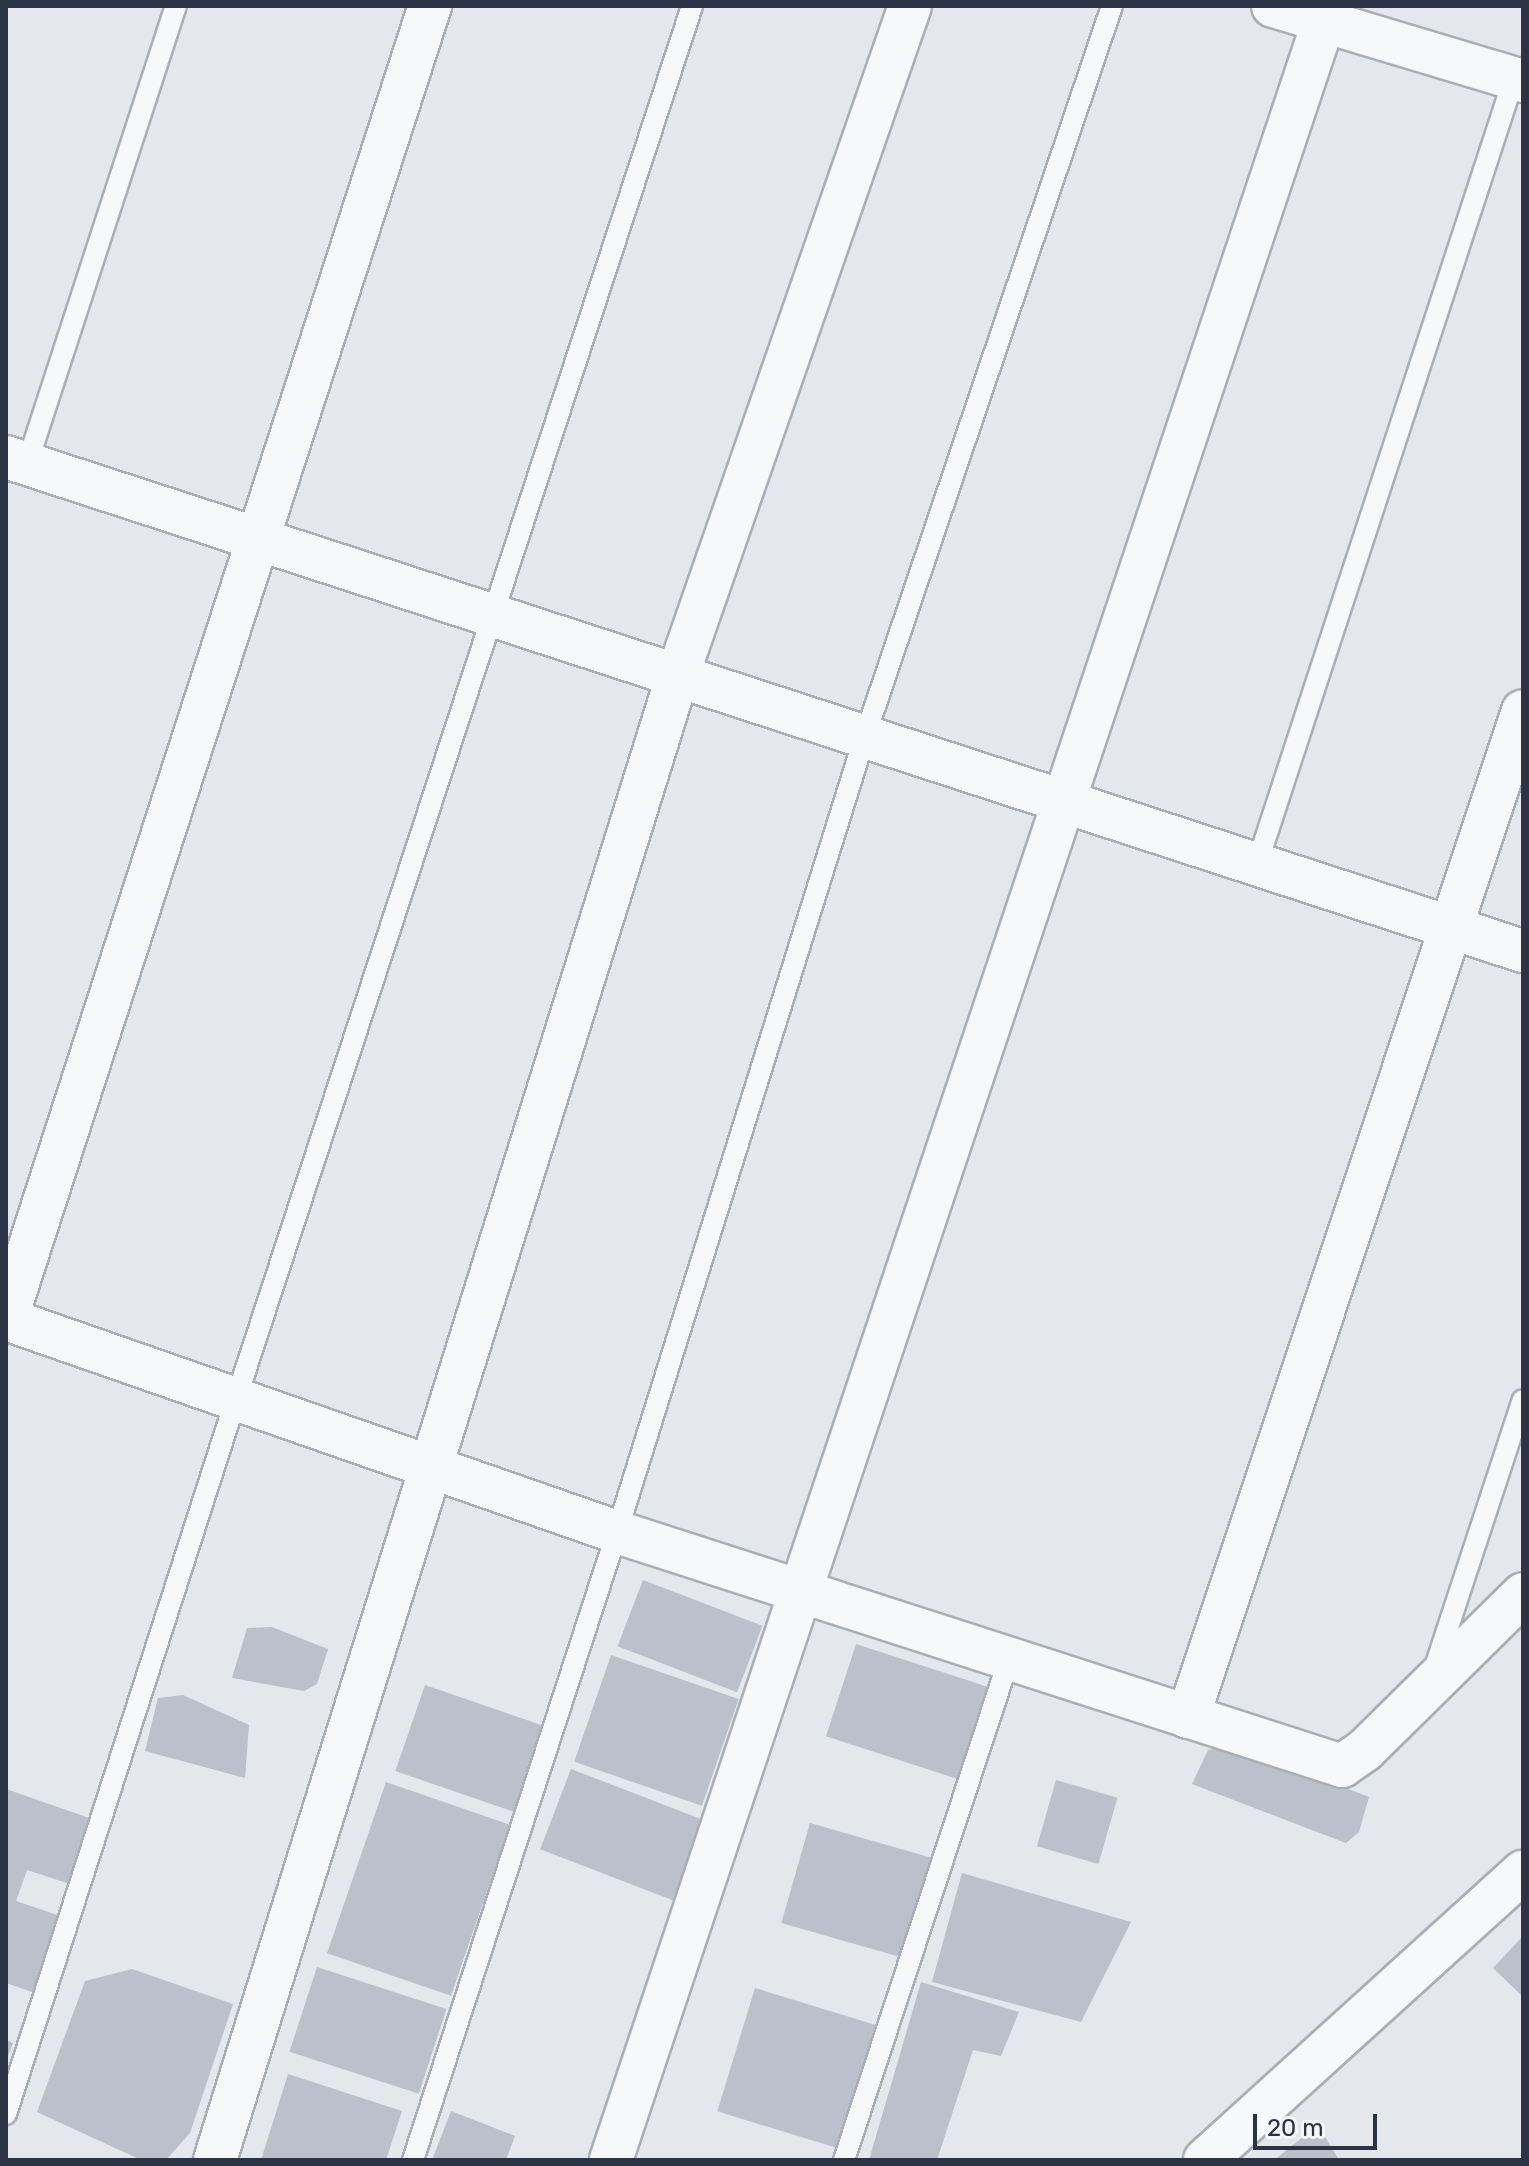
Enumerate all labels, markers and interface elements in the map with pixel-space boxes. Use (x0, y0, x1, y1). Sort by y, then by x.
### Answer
scale bar (1257, 2098, 1381, 2148)
text: 20 m (1267, 2114, 1324, 2142)

